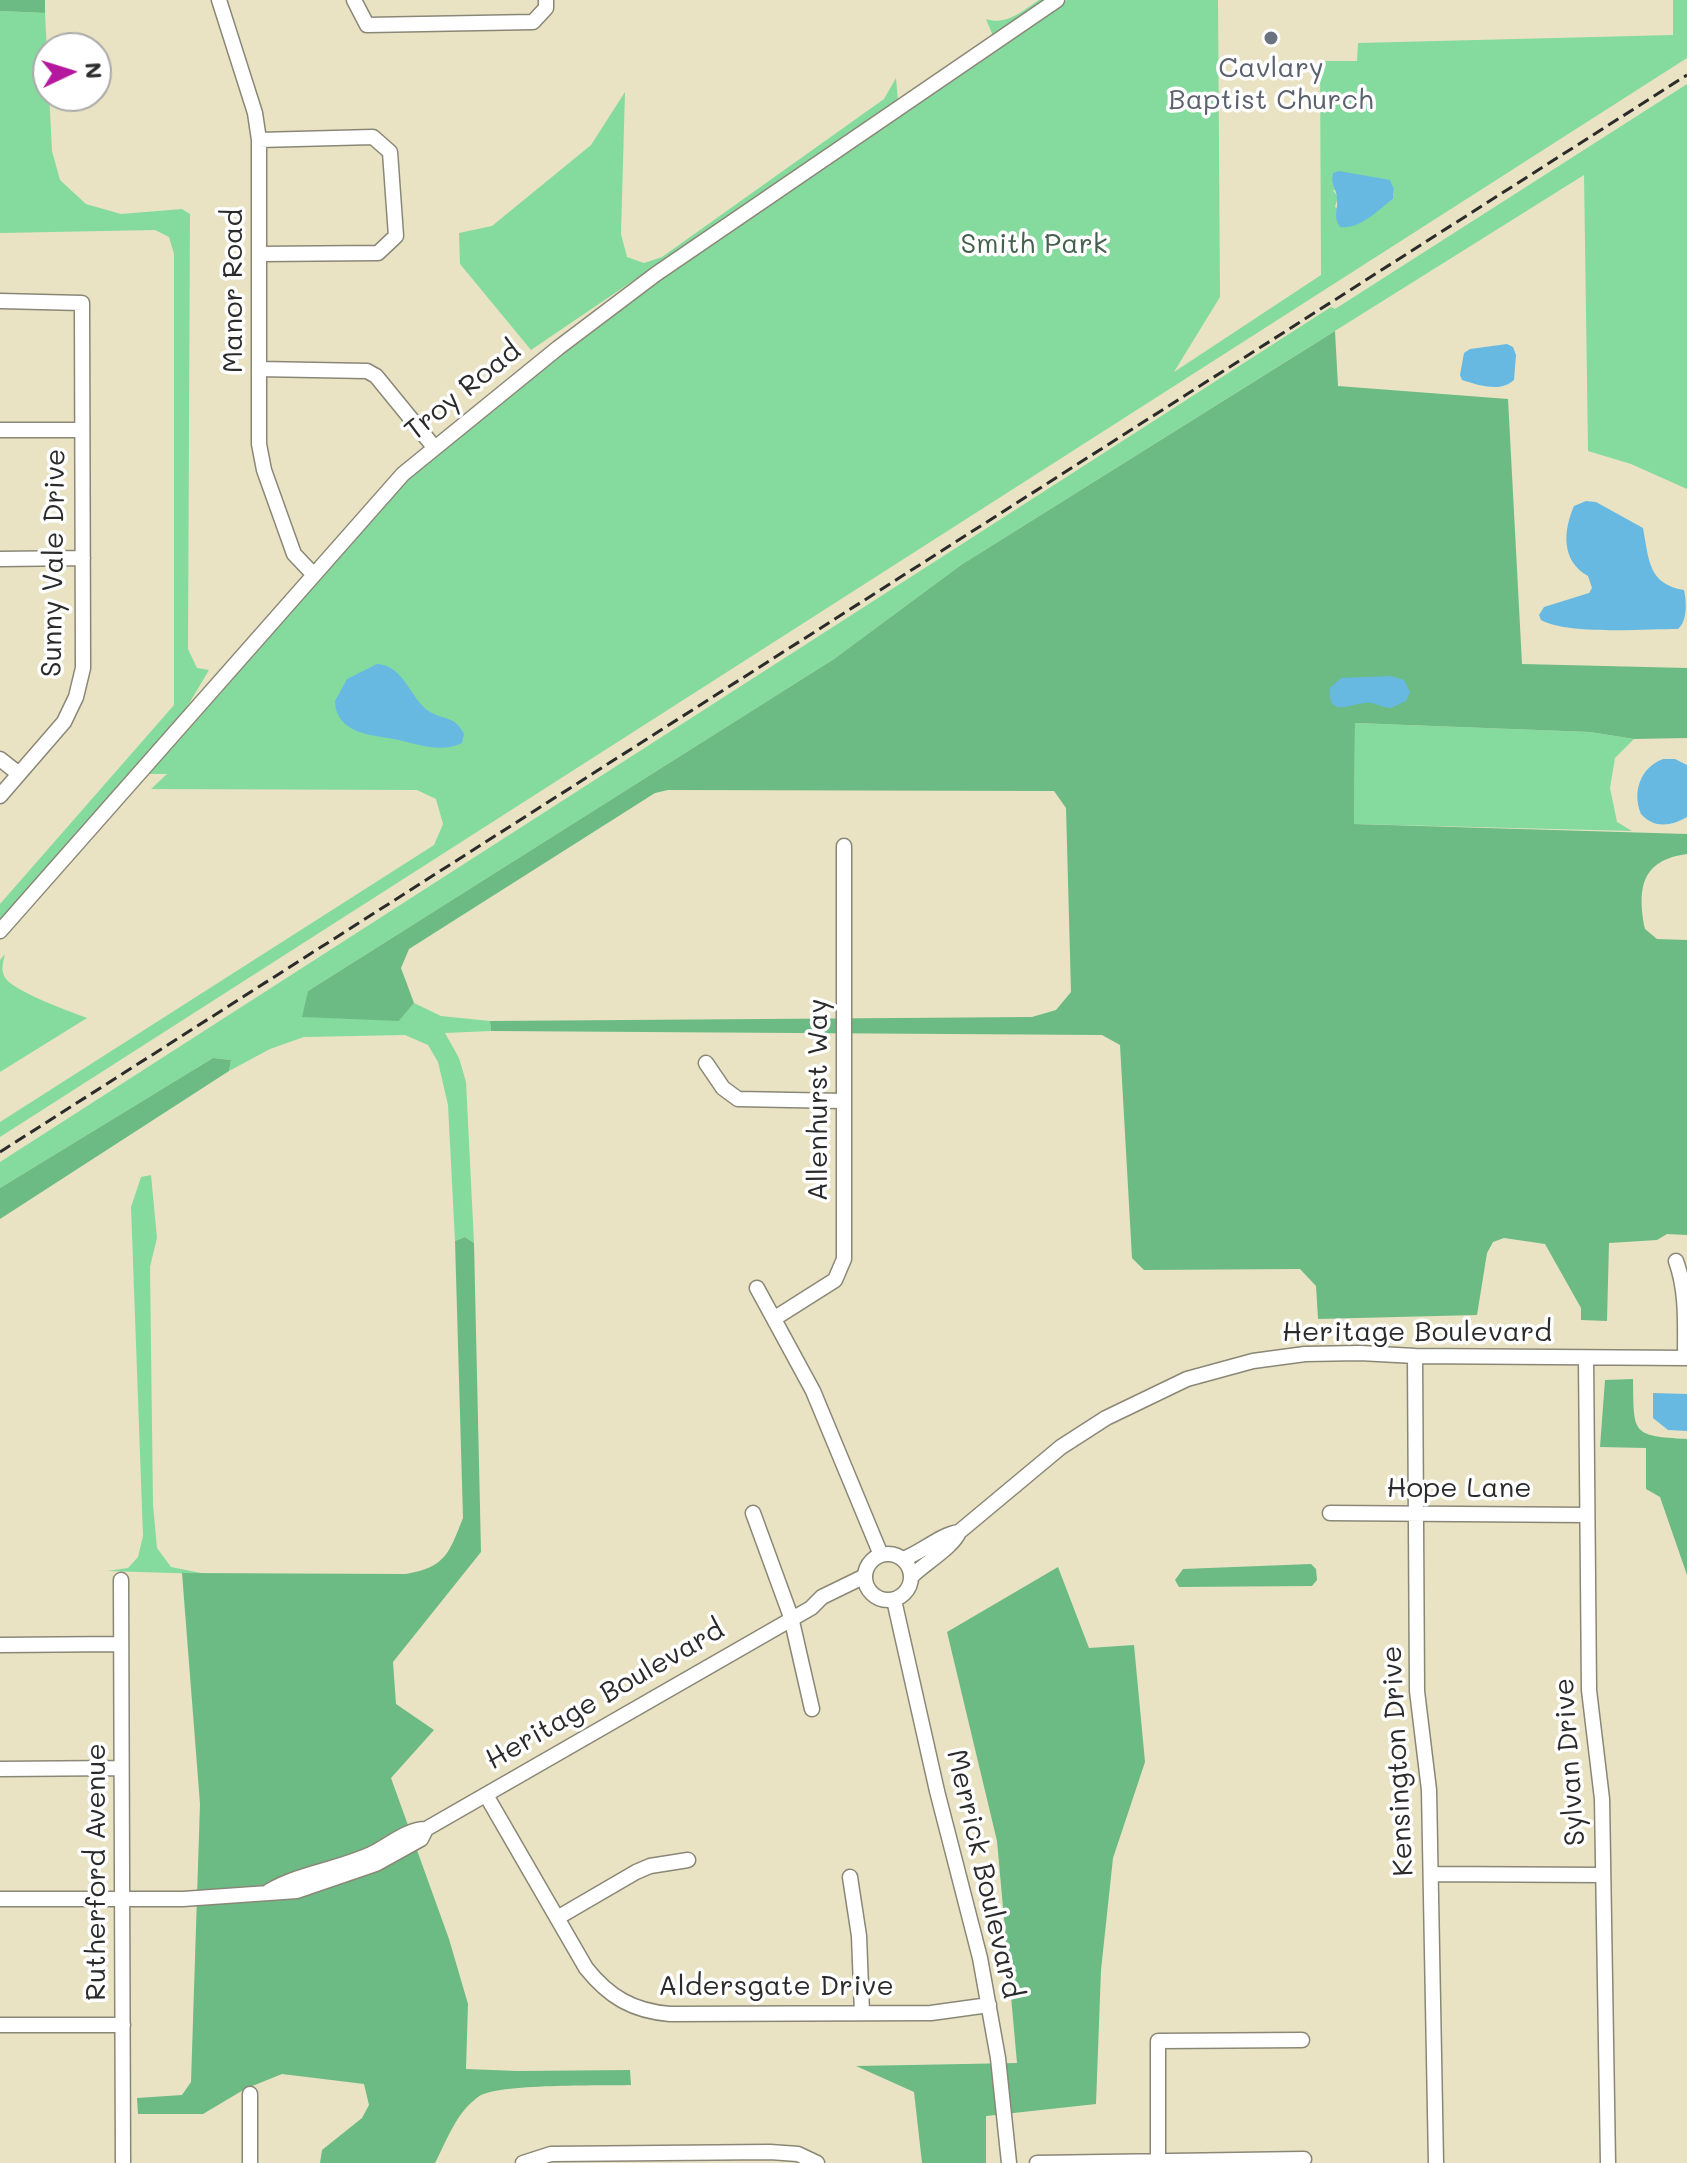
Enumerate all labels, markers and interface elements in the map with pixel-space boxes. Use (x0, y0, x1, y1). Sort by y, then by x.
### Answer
marker: Cavlary Baptist Church (1262, 29, 1280, 47)
north arrow (32, 32, 112, 112)
place label: Cavlary Baptist Church (1168, 51, 1374, 117)
text: N (79, 61, 109, 80)
street label: Manor Road (216, 209, 250, 373)
park label: Smith Park (960, 227, 1108, 261)
street label: Troy Road (398, 334, 528, 448)
street label: Sunny Vale Drive (35, 448, 73, 678)
street label: Allenhurst Way (801, 999, 835, 1201)
street label: Heritage Boulevard (1282, 1315, 1552, 1349)
street label: Hope Lane (1386, 1471, 1532, 1505)
street label: Heritage Boulevard (480, 1613, 730, 1777)
street label: Kensington Drive (1375, 1645, 1421, 1877)
street label: Sylvan Drive (1547, 1677, 1593, 1847)
street label: Rutherford Avenue (79, 1743, 113, 2001)
street label: Merrick Boulevard (939, 1746, 1029, 2002)
street label: Aldersgate Drive (658, 1969, 894, 2003)

